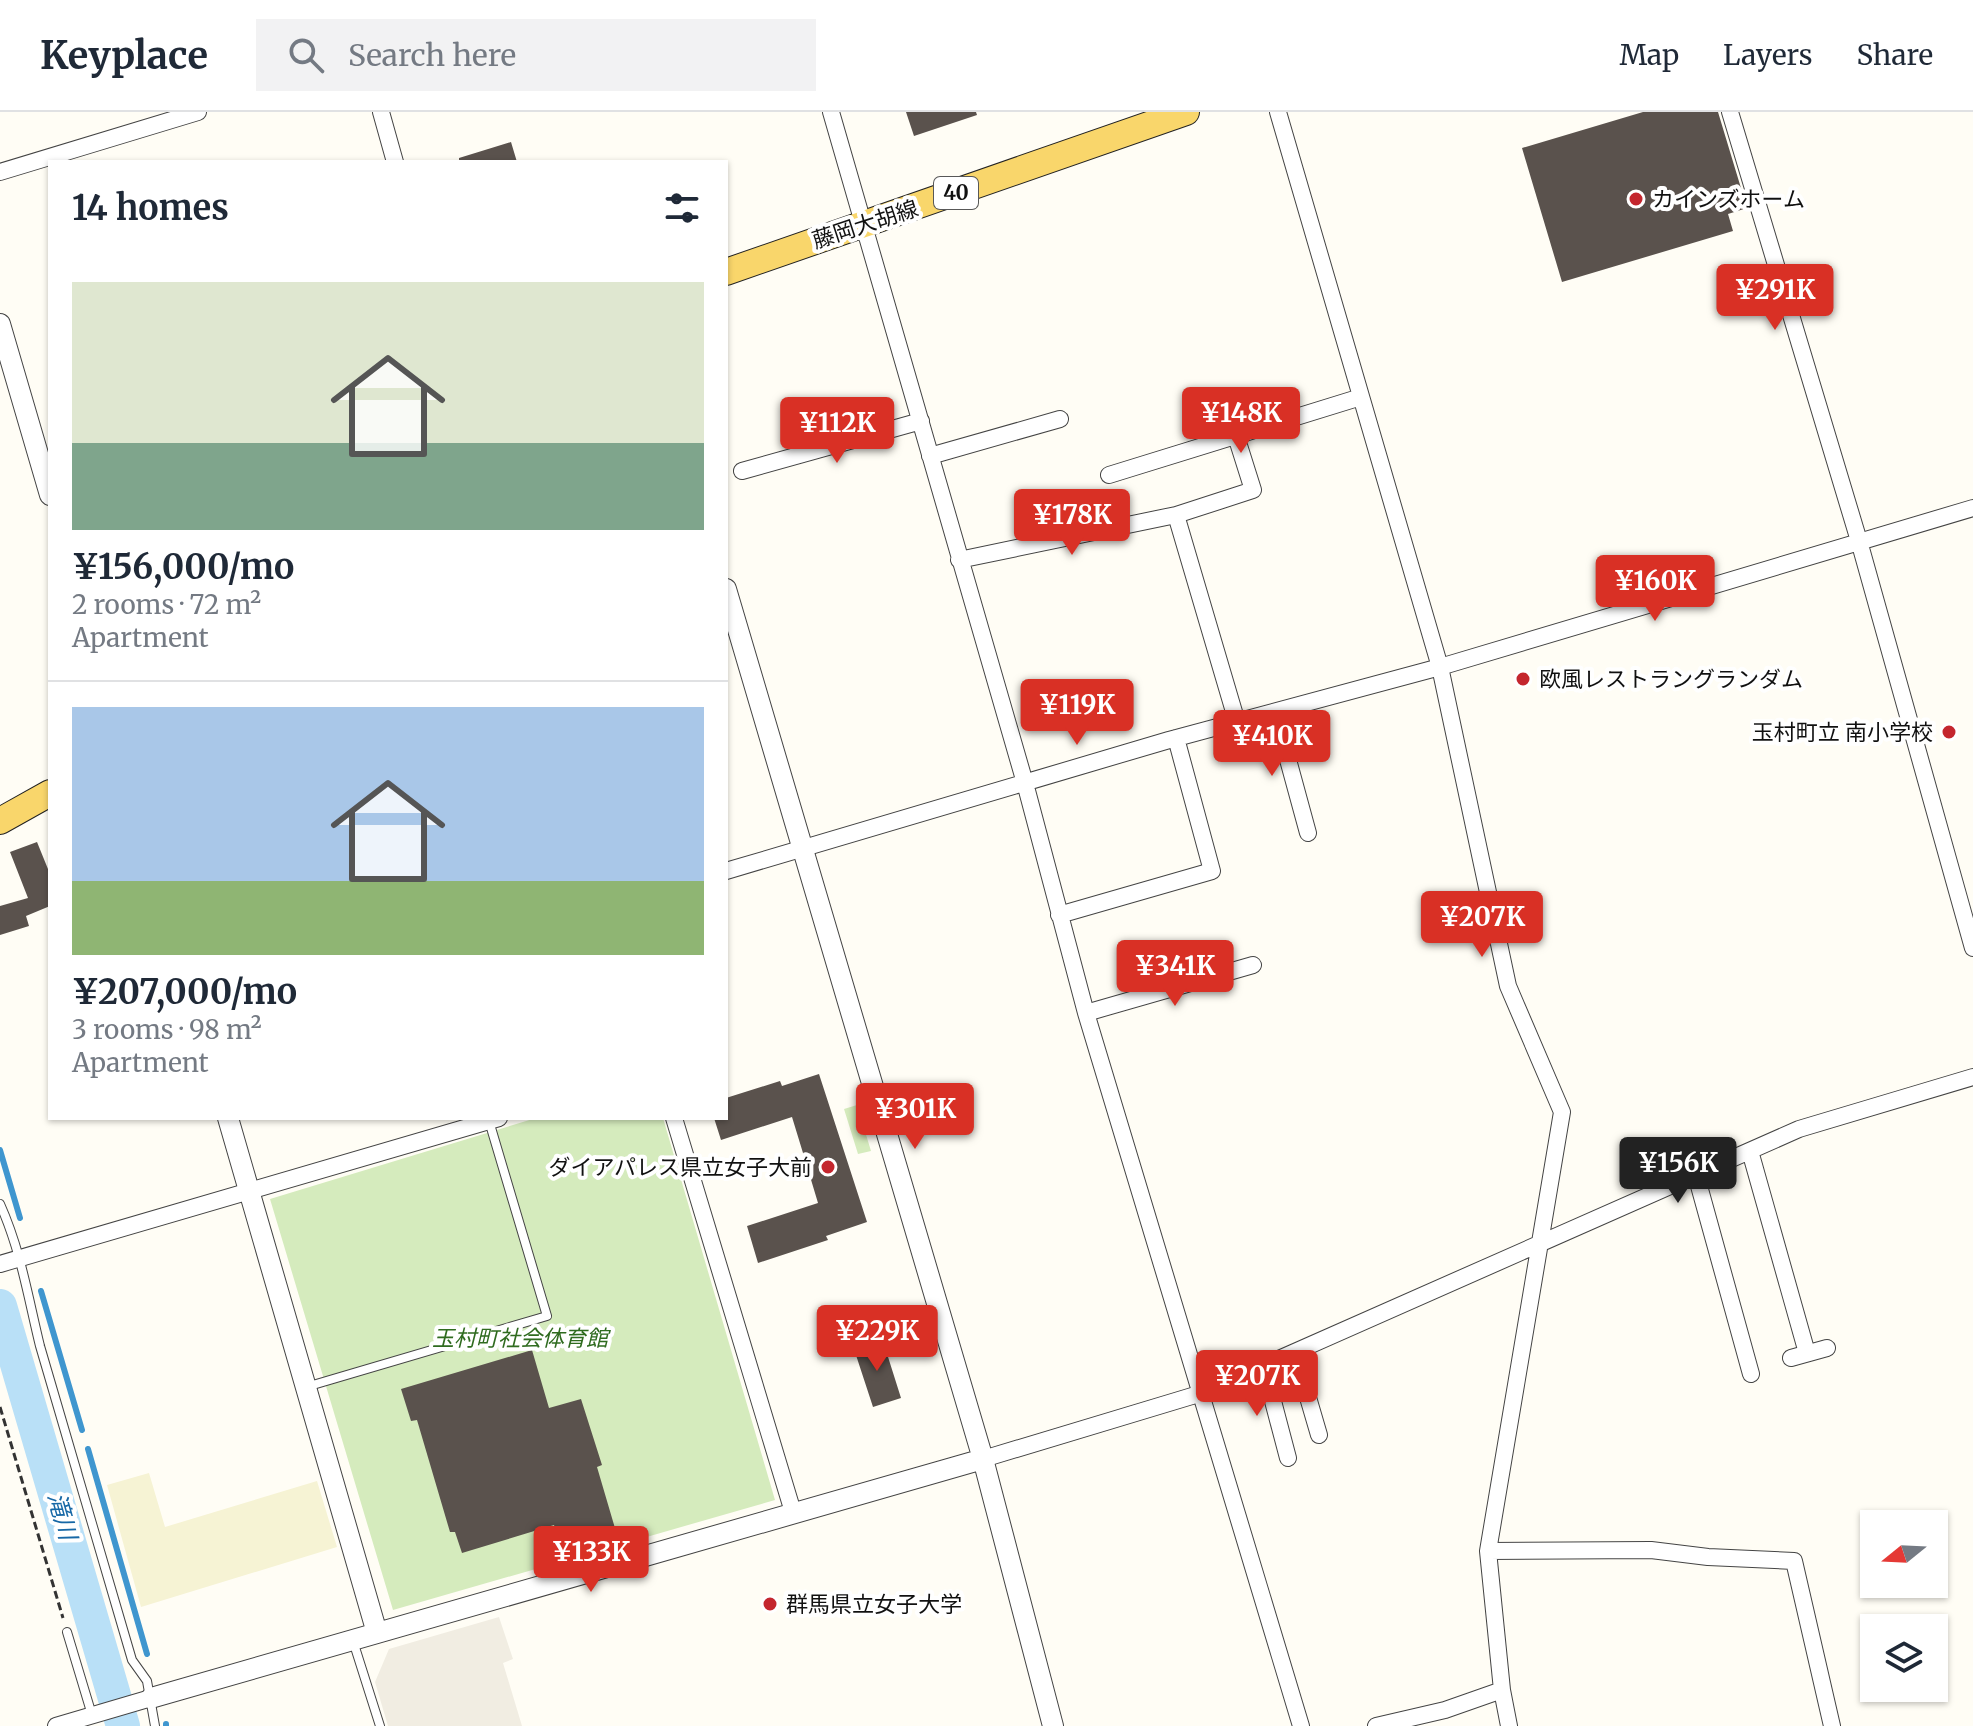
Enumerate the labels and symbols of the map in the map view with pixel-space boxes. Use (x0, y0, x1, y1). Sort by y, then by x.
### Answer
road number: 40 (934, 177, 978, 209)
place label: カインズホーム (1652, 185, 1805, 213)
marker: カインズホーム (1627, 190, 1645, 208)
street label: 藤岡大胡線 (808, 194, 922, 254)
pin: ¥291K (1719, 264, 1831, 332)
pin: ¥148K (1185, 387, 1297, 455)
pin: ¥112K (781, 397, 893, 465)
pin: ¥178K (1016, 489, 1128, 557)
pin: ¥160K (1599, 555, 1711, 623)
place label: 欧風レストラングランダム (1539, 665, 1803, 693)
marker: 欧風レストラングランダム (1514, 670, 1532, 688)
pin: ¥119K (1021, 679, 1133, 747)
pin: ¥410K (1216, 710, 1328, 778)
place label: 玉村町立 南小学校 (1752, 718, 1933, 746)
marker: 玉村町立 南小学校 (1940, 723, 1958, 741)
pin: ¥207K (1426, 891, 1538, 959)
pin: ¥341K (1119, 940, 1231, 1008)
pin: ¥301K (859, 1083, 971, 1151)
pin: ¥156K (1622, 1137, 1734, 1205)
place label: ダイアパレス県立女子大前 (548, 1153, 812, 1181)
marker: ダイアパレス県立女子大前 (819, 1158, 837, 1176)
pin: ¥229K (821, 1305, 933, 1373)
park label: 玉村町社会体育館 (432, 1324, 611, 1352)
pin: ¥207K (1201, 1350, 1313, 1418)
water label: 滝川 (41, 1489, 85, 1546)
north arrow (1860, 1510, 1948, 1598)
pin: ¥133K (535, 1526, 647, 1594)
place label: 群馬県立女子大学 (786, 1590, 962, 1618)
marker: 群馬県立女子大学 (761, 1595, 779, 1613)

